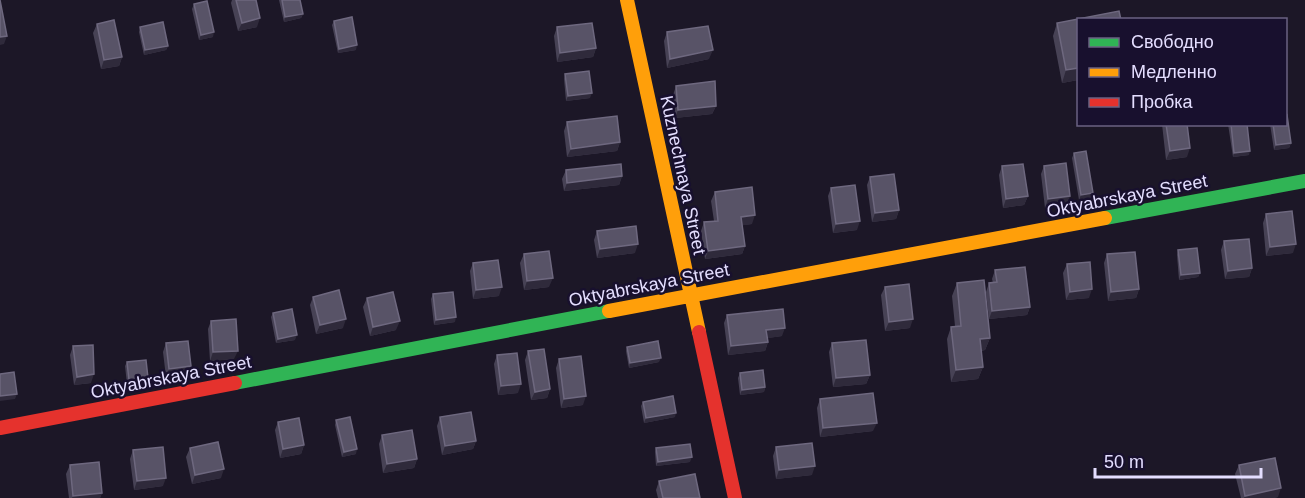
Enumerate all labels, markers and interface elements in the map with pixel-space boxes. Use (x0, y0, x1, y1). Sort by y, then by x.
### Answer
legend (1077, 18, 1287, 126)
text: Свободно (1131, 32, 1214, 52)
text: Медленно (1131, 62, 1217, 82)
text: Пробка (1131, 92, 1194, 112)
street label: Kuznechnaya Street (656, 94, 710, 256)
street label: Oktyabrskaya Street (1045, 171, 1209, 221)
street label: Oktyabrskaya Street (567, 260, 731, 310)
street label: Oktyabrskaya Street (89, 352, 253, 402)
scale bar (1095, 441, 1262, 479)
text: 50 m (1104, 452, 1144, 472)

